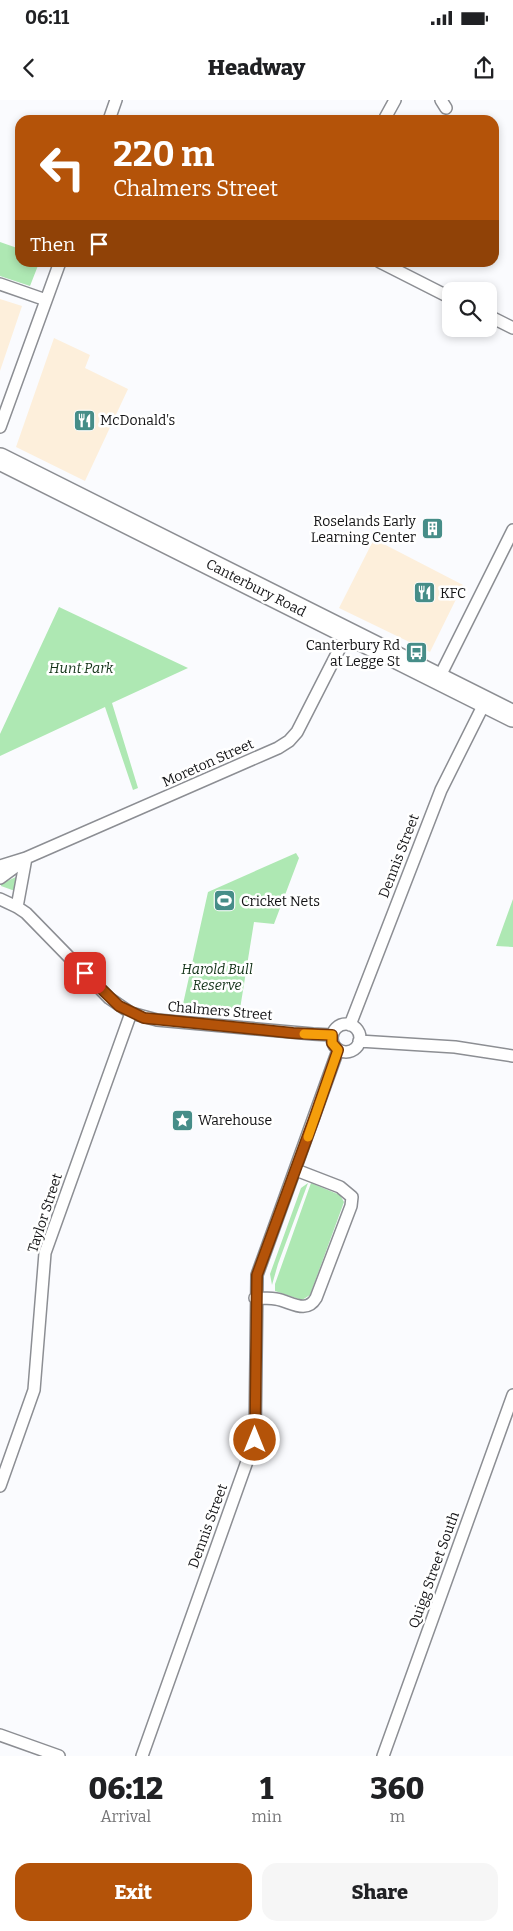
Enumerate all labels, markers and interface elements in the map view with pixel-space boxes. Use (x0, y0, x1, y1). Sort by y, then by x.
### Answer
text: 06:11 (25, 6, 69, 29)
icon: back (15, 54, 43, 82)
text: Headway (208, 54, 305, 81)
icon: share (470, 54, 498, 82)
text: 220 m (113, 133, 214, 175)
icon: left (30, 135, 95, 200)
text: Chalmers Street (113, 175, 278, 202)
icon: arrive (85, 230, 113, 258)
text: Then (30, 233, 75, 256)
map controls (442, 282, 497, 337)
button: search (442, 282, 497, 337)
restaurant icon: McDonald's (72, 408, 96, 432)
place label: McDonald's (100, 412, 175, 429)
place label: Roselands Early Learning Center (311, 513, 417, 546)
building icon: Roselands Early Learning Center (420, 517, 444, 541)
street label: Canterbury Road (203, 555, 309, 621)
restaurant icon: KFC (412, 581, 436, 605)
place label: KFC (440, 585, 466, 602)
place label: Canterbury Rd at Legge St (306, 637, 400, 670)
bus stop icon: Canterbury Rd at Legge St (404, 641, 428, 665)
park label: Hunt Park (49, 660, 114, 677)
street label: Moreton Street (160, 735, 256, 791)
street label: Dennis Street (375, 812, 423, 900)
sports icon: Cricket Nets (213, 889, 237, 913)
place label: Cricket Nets (241, 893, 320, 910)
pin (64, 952, 106, 994)
icon: arrive (71, 959, 99, 987)
park label: Harold Bull Reserve (181, 961, 253, 994)
street label: Chalmers Street (167, 998, 273, 1024)
place icon: Warehouse (170, 1108, 194, 1132)
place label: Warehouse (198, 1112, 272, 1129)
street label: Taylor Street (24, 1171, 66, 1255)
position arrow (228, 1413, 280, 1465)
street label: Dennis Street (185, 1481, 231, 1571)
street label: Quigg Street South (405, 1509, 463, 1631)
text: 06:12 (89, 1771, 163, 1807)
text: 1 (260, 1771, 273, 1807)
text: 360 (370, 1771, 424, 1807)
text: Arrival (100, 1807, 151, 1826)
text: min (252, 1807, 282, 1826)
text: m (390, 1807, 405, 1826)
button: Exit (15, 1863, 252, 1921)
button: Share (262, 1863, 498, 1921)

